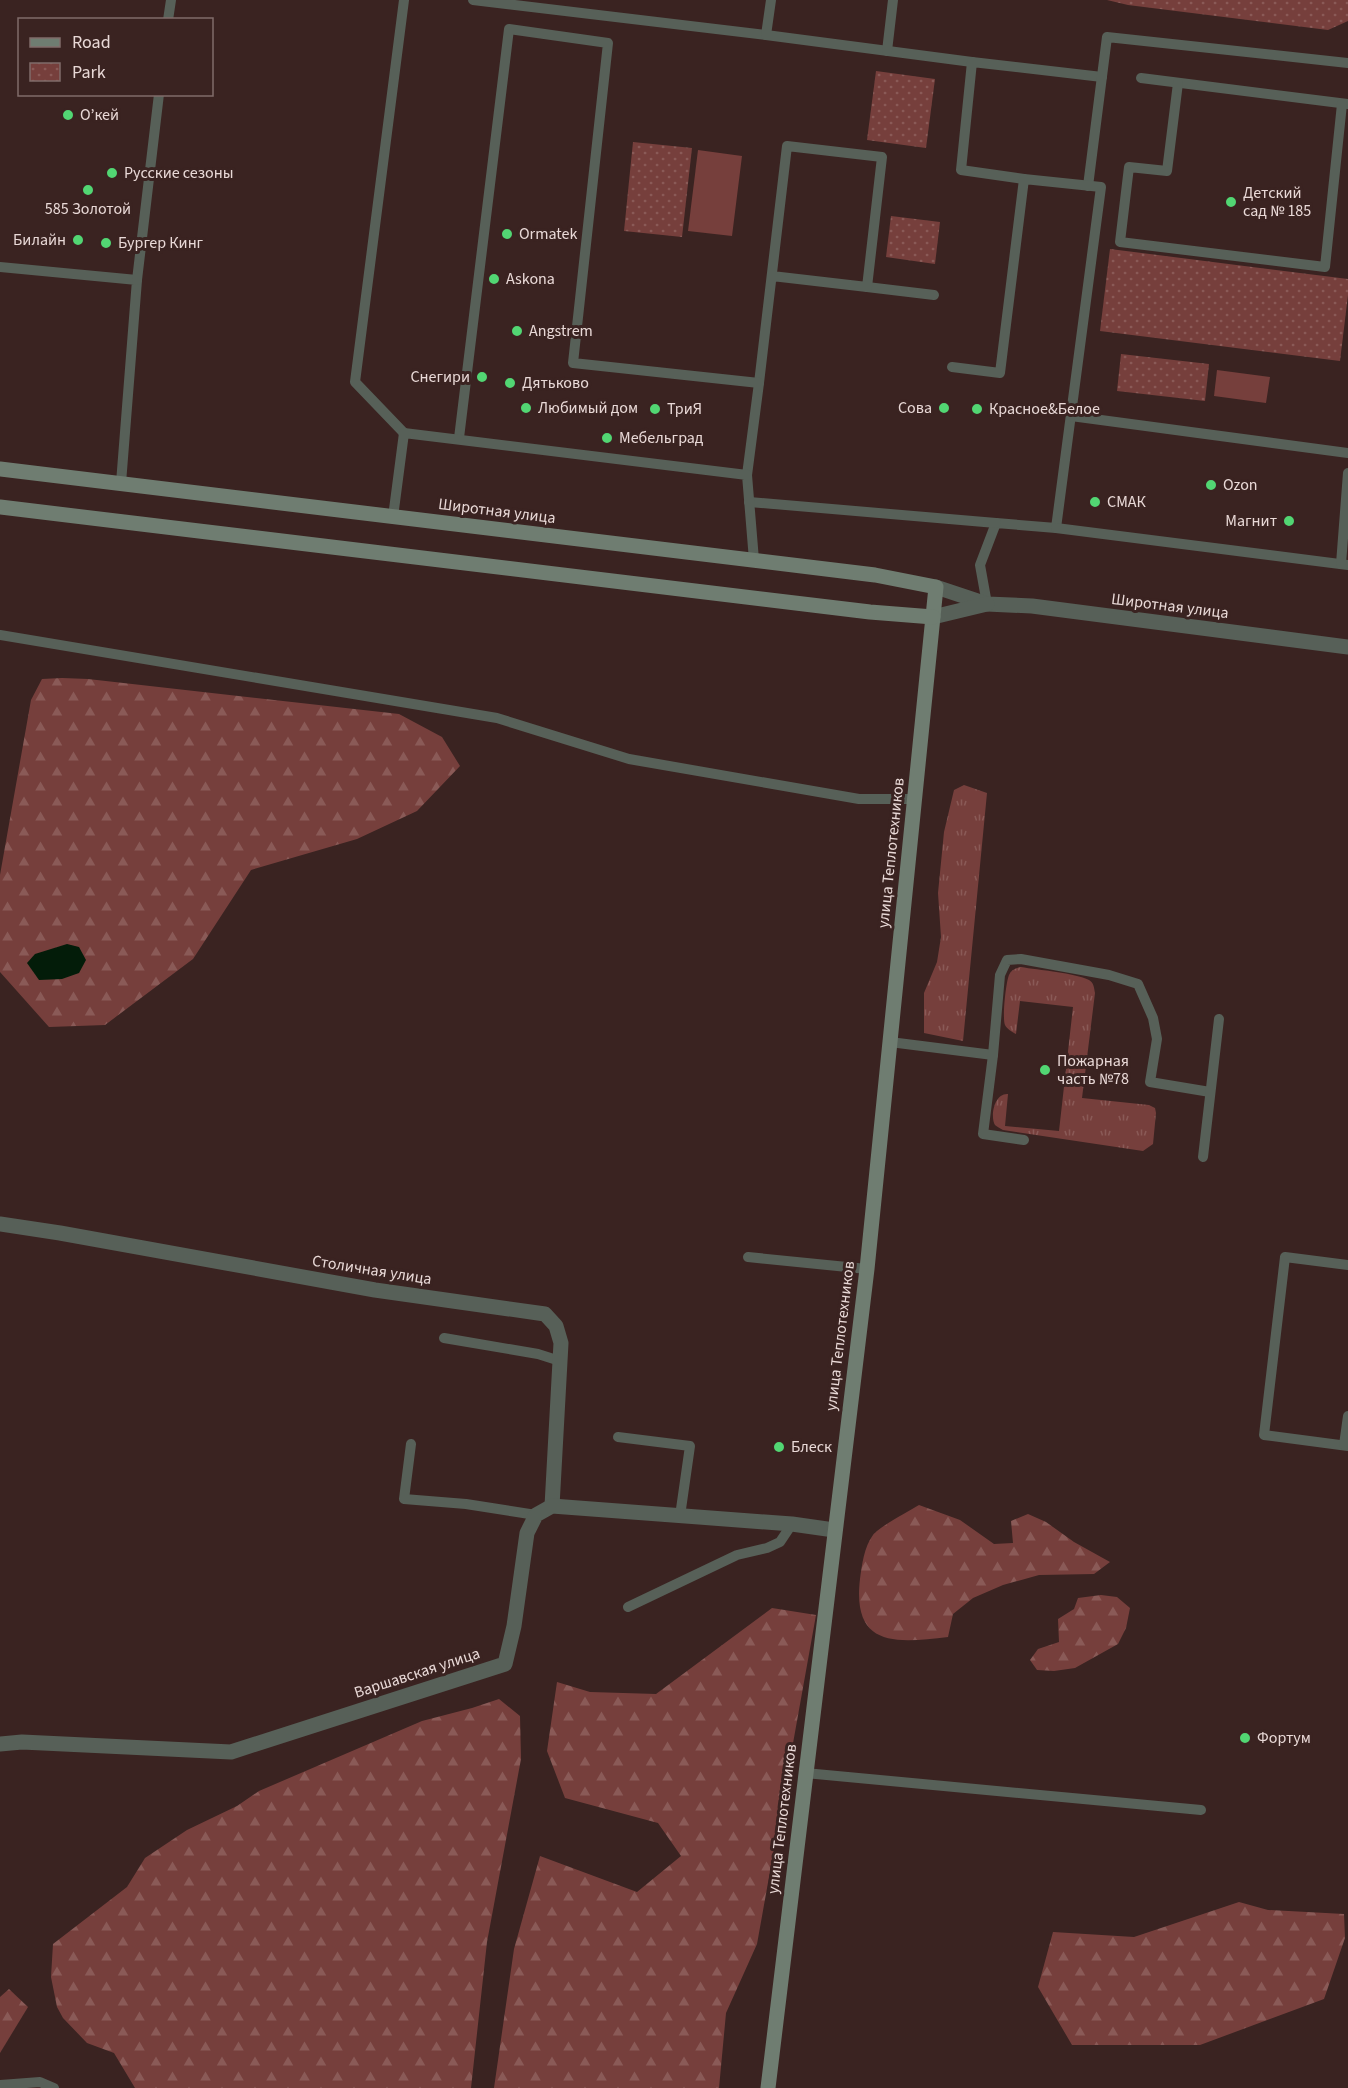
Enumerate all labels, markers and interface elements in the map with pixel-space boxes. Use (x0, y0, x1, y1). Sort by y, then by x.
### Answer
legend (18, 18, 213, 96)
text: Road (72, 30, 111, 55)
text: Park (72, 60, 106, 85)
place label: О’кей (80, 104, 119, 126)
marker: О’кей (61, 108, 75, 122)
place label: Русские сезоны (124, 162, 233, 184)
marker: Русские сезоны (105, 166, 119, 180)
place label: Детский сад № 185 (1243, 182, 1311, 222)
marker: 585 Золотой (81, 183, 95, 197)
marker: Детский сад № 185 (1224, 195, 1238, 209)
place label: 585 Золотой (45, 198, 131, 220)
place label: Ormatek (519, 223, 577, 245)
marker: Ormatek (500, 227, 514, 241)
place label: Билайн (13, 229, 66, 251)
place label: Бургер Кинг (118, 232, 204, 254)
marker: Билайн (71, 233, 85, 247)
marker: Бургер Кинг (99, 236, 113, 250)
place label: Askona (506, 268, 555, 290)
marker: Askona (487, 272, 501, 286)
place label: Angstrem (529, 320, 593, 342)
marker: Angstrem (510, 324, 524, 338)
place label: Снегири (410, 366, 470, 388)
marker: Снегири (475, 370, 489, 384)
place label: Дятьково (522, 372, 589, 394)
marker: Дятьково (503, 376, 517, 390)
place label: Любимый дом (538, 397, 638, 419)
place label: Сова (898, 397, 932, 419)
place label: ТриЯ (667, 398, 702, 420)
place label: Красное&Белое (989, 398, 1100, 420)
marker: Любимый дом (519, 401, 533, 415)
marker: Сова (937, 401, 951, 415)
marker: ТриЯ (648, 402, 662, 416)
marker: Красное&Белое (970, 402, 984, 416)
place label: Мебельград (619, 427, 704, 449)
marker: Мебельград (600, 431, 614, 445)
place label: Ozon (1223, 474, 1258, 496)
marker: Ozon (1204, 478, 1218, 492)
place label: СМАК (1107, 491, 1146, 513)
street label: Широтная улица (437, 493, 557, 529)
marker: СМАК (1088, 495, 1102, 509)
place label: Магнит (1225, 510, 1277, 532)
marker: Магнит (1282, 514, 1296, 528)
street label: Широтная улица (1110, 588, 1230, 624)
street label: улица Теплотехников (872, 777, 910, 929)
place label: Пожарная часть №78 (1057, 1050, 1129, 1090)
marker: Пожарная часть №78 (1038, 1063, 1052, 1077)
street label: Столичная улица (311, 1250, 433, 1290)
street label: улица Теплотехников (820, 1260, 860, 1412)
place label: Блеск (791, 1436, 832, 1458)
marker: Блеск (772, 1440, 786, 1454)
street label: Варшавская улица (351, 1642, 483, 1704)
place label: Фортум (1257, 1727, 1311, 1749)
marker: Фортум (1238, 1731, 1252, 1745)
street label: улица Теплотехников (762, 1743, 802, 1895)

